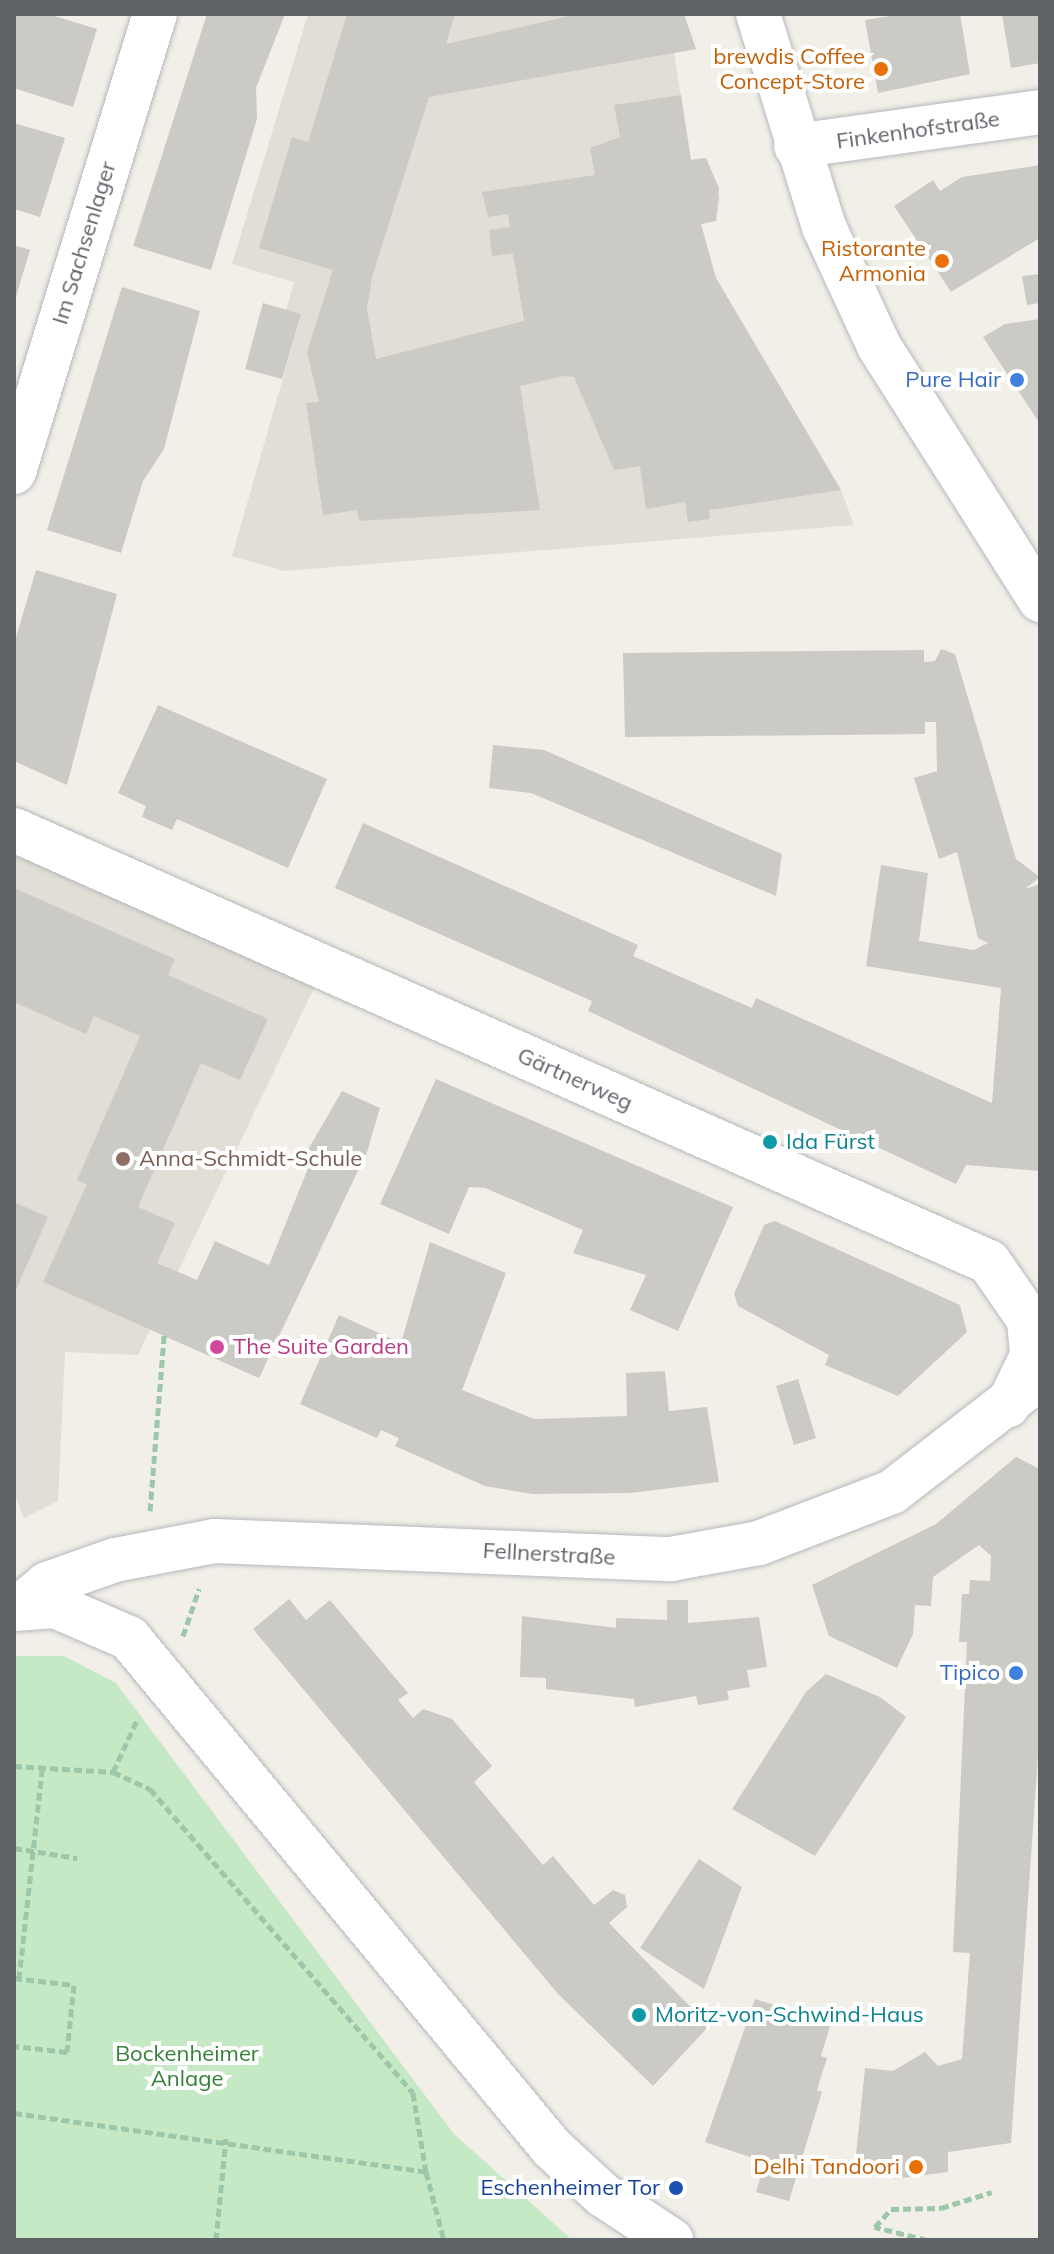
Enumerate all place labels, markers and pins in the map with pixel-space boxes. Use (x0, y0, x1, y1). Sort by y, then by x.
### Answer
place label: brewdis Coffee Concept-Store (713, 43, 865, 94)
marker: brewdis Coffee Concept-Store (872, 60, 890, 78)
place label: Ristorante Armonia (821, 235, 926, 286)
marker: Ristorante Armonia (933, 252, 951, 270)
place label: Pure Hair (905, 367, 1001, 393)
marker: Pure Hair (1008, 371, 1026, 389)
place label: Ida Fürst (786, 1129, 875, 1155)
marker: Ida Fürst (761, 1133, 779, 1151)
place label: Anna-Schmidt-Schule (139, 1146, 362, 1172)
marker: Anna-Schmidt-Schule (114, 1150, 132, 1168)
place label: The Suite Garden (233, 1334, 409, 1360)
marker: The Suite Garden (208, 1338, 226, 1356)
place label: Tipico (940, 1660, 1000, 1686)
marker: Tipico (1007, 1664, 1025, 1682)
place label: Moritz-von-Schwind-Haus (655, 2002, 924, 2028)
marker: Moritz-von-Schwind-Haus (630, 2006, 648, 2024)
place label: Delhi Tandoori (753, 2154, 900, 2180)
marker: Delhi Tandoori (907, 2158, 925, 2176)
place label: Eschenheimer Tor (480, 2175, 660, 2201)
marker: Eschenheimer Tor (667, 2179, 685, 2197)

